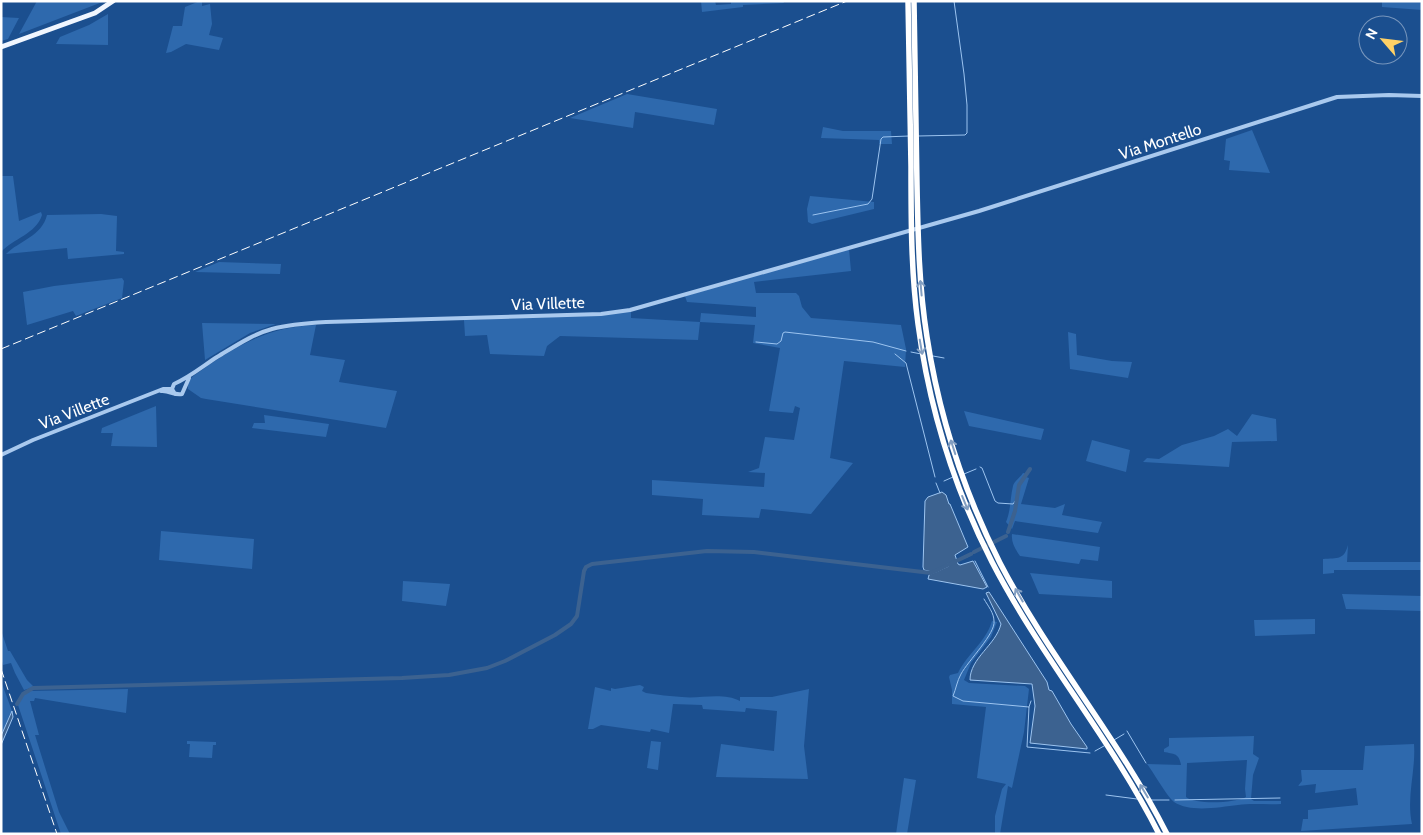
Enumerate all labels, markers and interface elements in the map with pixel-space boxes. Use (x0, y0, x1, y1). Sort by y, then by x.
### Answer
north arrow (1358, 15, 1408, 65)
text: N (1361, 25, 1382, 42)
street label: Via Montello (1117, 119, 1204, 164)
one-way arrow (916, 280, 926, 296)
street label: Via Villette (511, 293, 585, 314)
one-way arrow (917, 339, 927, 355)
street label: Via Villette (36, 389, 112, 434)
one-way arrow (947, 439, 957, 455)
one-way arrow (961, 495, 971, 510)
one-way arrow (1013, 589, 1023, 603)
one-way arrow (1139, 783, 1149, 798)

